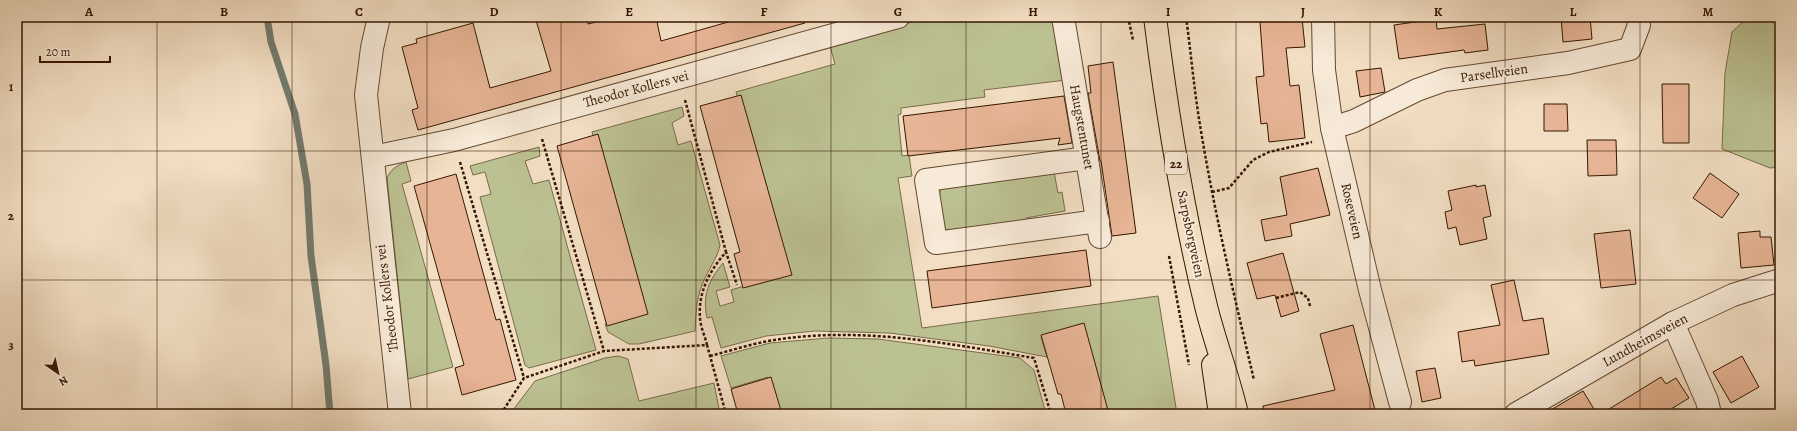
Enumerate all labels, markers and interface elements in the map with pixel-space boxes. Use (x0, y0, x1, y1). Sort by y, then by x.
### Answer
text: A (84, 3, 94, 20)
text: B (220, 3, 228, 20)
text: C (355, 3, 363, 20)
text: D (489, 3, 499, 20)
text: E (625, 3, 633, 20)
text: F (761, 3, 768, 20)
text: G (894, 3, 902, 20)
text: H (1028, 3, 1038, 20)
text: I (1166, 3, 1171, 20)
text: J (1301, 3, 1305, 20)
text: K (1434, 3, 1443, 20)
text: L (1570, 3, 1577, 20)
text: M (1703, 3, 1714, 20)
scale bar (40, 38, 110, 64)
text: 20 m (46, 44, 70, 60)
street label: Parsellveien (1459, 59, 1529, 87)
street label: Theodor Kollers vei (581, 66, 691, 112)
text: 1 (9, 78, 14, 95)
street label: Haugstentunet (1065, 83, 1099, 172)
road number: 22 (1165, 152, 1187, 174)
street label: Roseveien (1336, 181, 1368, 241)
street label: Sarpsborgveien (1172, 189, 1210, 280)
text: 2 (8, 207, 15, 224)
street label: Theodor Kollers vei (371, 243, 403, 353)
street label: Lundheimsveien (1599, 309, 1691, 371)
text: 3 (8, 336, 14, 353)
north arrow (38, 353, 78, 393)
text: N (56, 372, 71, 389)

